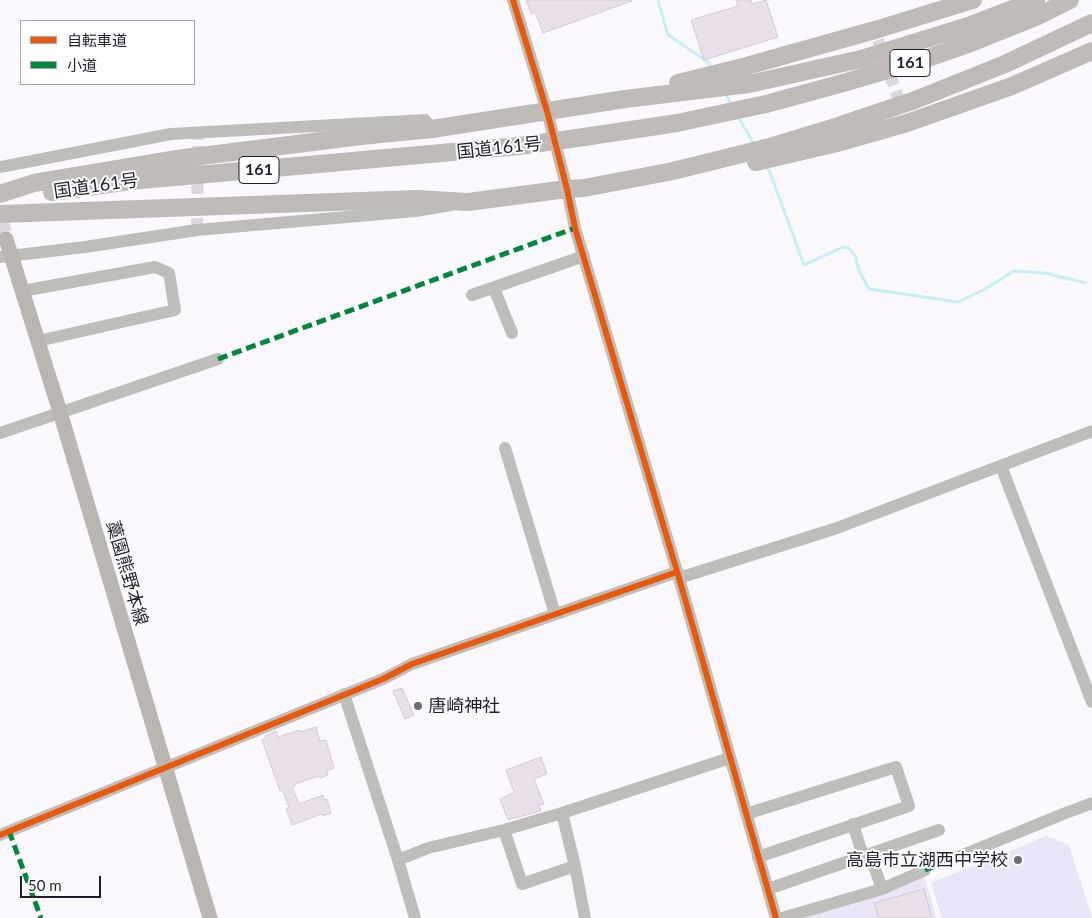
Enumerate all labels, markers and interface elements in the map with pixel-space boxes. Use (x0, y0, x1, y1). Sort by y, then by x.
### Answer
legend (20, 20, 195, 85)
text: 自転車道 (67, 31, 127, 49)
road number: 161 (890, 49, 930, 76)
text: 小道 (67, 56, 97, 74)
street label: 国道161号 (455, 133, 543, 163)
road number: 161 (239, 156, 279, 184)
street label: 国道161号 (52, 169, 140, 203)
street label: 藁園熊野本線 (102, 518, 152, 628)
place label: 唐崎神社 (428, 695, 500, 717)
marker: 唐崎神社 (412, 700, 424, 712)
place label: 高島市立湖西中学校 (846, 849, 1008, 871)
marker: 高島市立湖西中学校 (1012, 854, 1024, 866)
scale bar (22, 866, 104, 898)
text: 50 m (28, 876, 62, 894)

